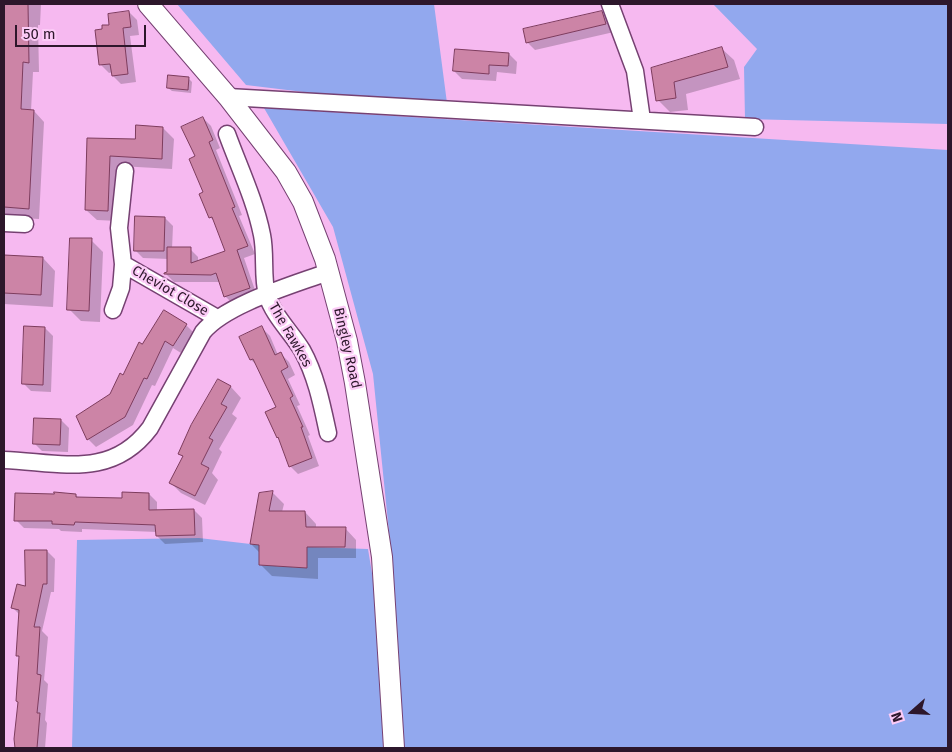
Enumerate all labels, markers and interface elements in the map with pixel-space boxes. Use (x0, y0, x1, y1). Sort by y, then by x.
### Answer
scale bar (18, 15, 149, 47)
text: 50 m (23, 25, 56, 43)
street label: Cheviot Close (129, 262, 211, 320)
street label: The Fawkes (265, 300, 315, 370)
street label: Bingley Road (330, 306, 364, 390)
north arrow (887, 687, 937, 737)
text: N (888, 710, 907, 724)

